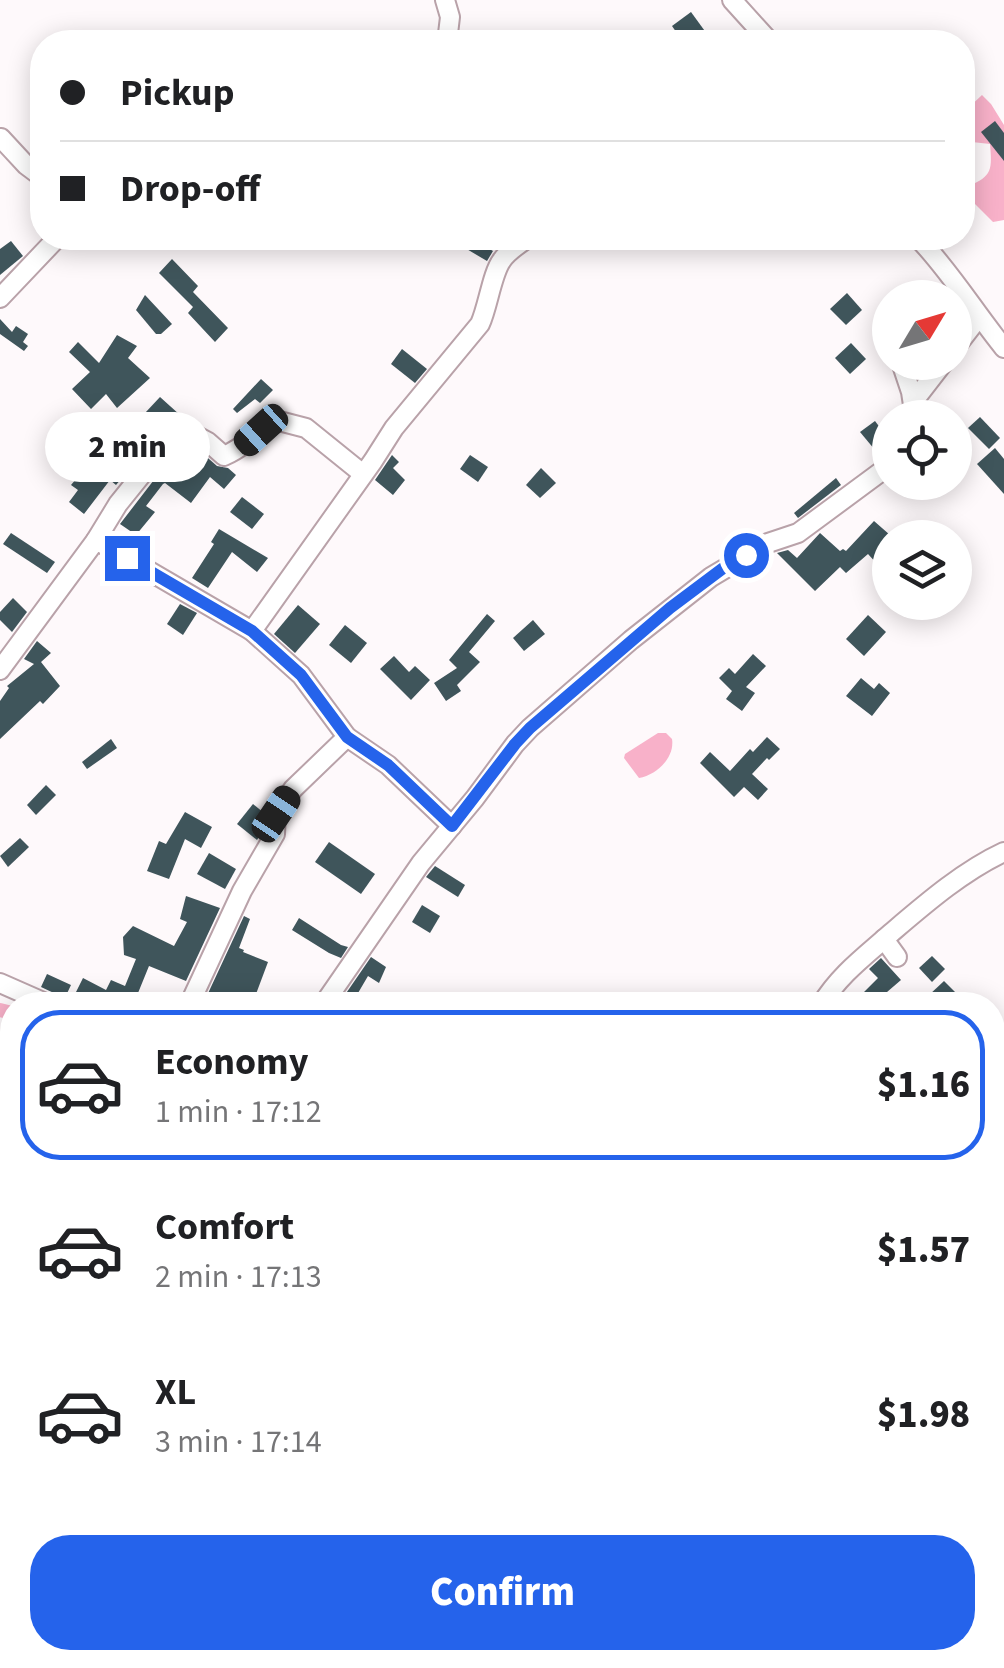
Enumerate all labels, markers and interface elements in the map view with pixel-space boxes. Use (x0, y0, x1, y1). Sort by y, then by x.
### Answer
text: Pickup (120, 66, 234, 120)
text: Drop-off (120, 162, 260, 216)
north arrow (872, 280, 972, 380)
map controls (872, 280, 972, 620)
car (229, 399, 293, 461)
button: locate (872, 400, 972, 500)
callout: 2 min (44, 413, 210, 483)
text: 2 min (88, 424, 167, 470)
button: layers (872, 520, 972, 620)
route start (724, 533, 769, 578)
route end (105, 536, 150, 581)
car (247, 781, 305, 847)
text: Economy (155, 1035, 308, 1089)
icon: car (35, 1040, 125, 1130)
text: $1.16 (877, 1058, 970, 1112)
text: 1 min · 17:12 (155, 1089, 322, 1135)
text: Comfort (155, 1200, 294, 1254)
icon: car (35, 1205, 125, 1295)
text: $1.57 (877, 1223, 970, 1277)
text: 2 min · 17:13 (155, 1254, 322, 1300)
text: XL (155, 1365, 196, 1419)
icon: car (35, 1370, 125, 1460)
text: $1.98 (877, 1388, 970, 1442)
text: 3 min · 17:14 (155, 1419, 322, 1465)
button: Confirm (30, 1535, 975, 1650)

